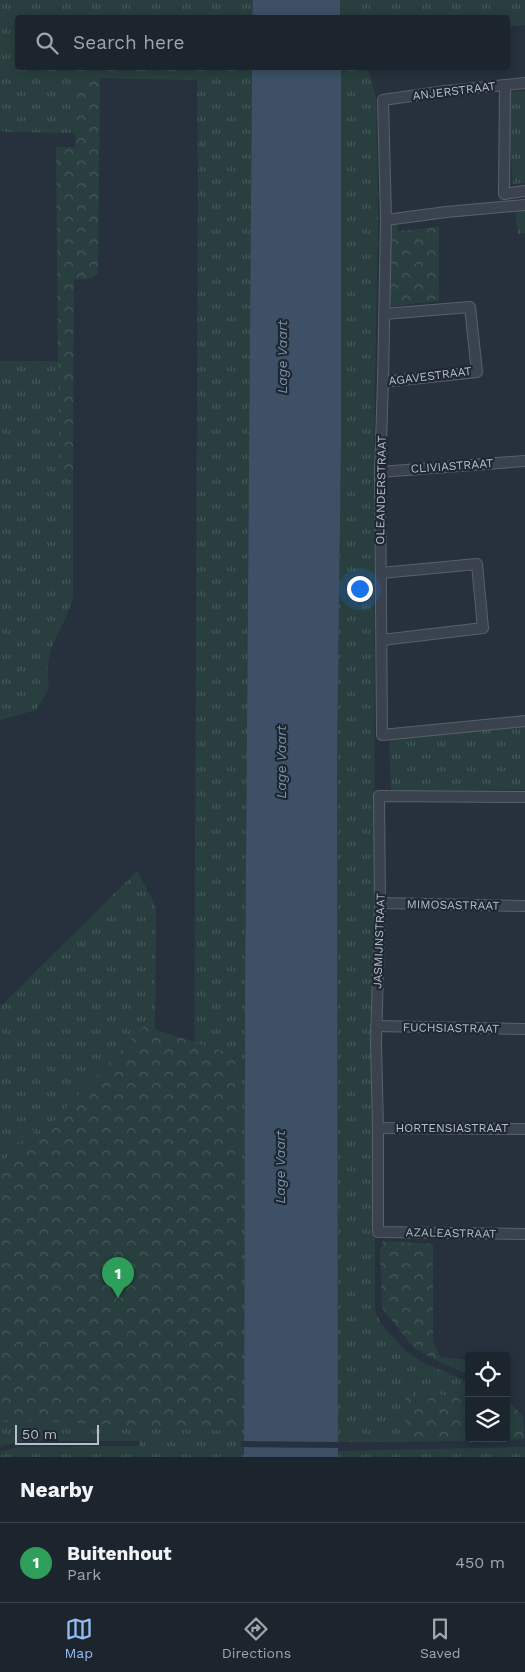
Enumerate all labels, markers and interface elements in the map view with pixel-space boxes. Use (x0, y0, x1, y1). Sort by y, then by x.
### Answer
search box (15, 15, 510, 70)
icon: search (33, 29, 61, 57)
text: Search here (73, 31, 184, 54)
street label: ANJERSTRAAT (412, 79, 496, 103)
water label: Lage Vaart (274, 320, 290, 394)
street label: AGAVESTRAAT (388, 364, 472, 388)
street label: OLEANDERSTRAAT (373, 435, 389, 545)
street label: CLIVIASTRAAT (410, 456, 494, 476)
your location (347, 576, 373, 602)
water label: Lage Vaart (273, 725, 289, 799)
street label: JASMIJNSTRAAT (370, 893, 388, 989)
street label: MIMOSASTRAAT (406, 897, 500, 913)
street label: FUCHSIASTRAAT (403, 1020, 499, 1036)
street label: HORTENSIASTRAAT (396, 1121, 508, 1135)
water label: Lage Vaart (272, 1130, 288, 1204)
street label: AZALEASTRAAT (406, 1225, 496, 1241)
pin: 1 (102, 1257, 134, 1298)
map controls (465, 1352, 510, 1442)
button: locate (465, 1352, 510, 1397)
button: layers (465, 1397, 510, 1442)
scale bar (15, 1422, 99, 1445)
text: 50 m (22, 1426, 57, 1442)
text: Nearby (20, 1477, 93, 1502)
text: Buitenhout (67, 1542, 172, 1565)
text: 1 (33, 1553, 39, 1572)
text: 450 m (455, 1553, 505, 1572)
text: Park (67, 1565, 101, 1584)
tab: Map (64, 1615, 93, 1661)
tab: Directions (222, 1615, 291, 1661)
tab: Saved (420, 1615, 461, 1661)

